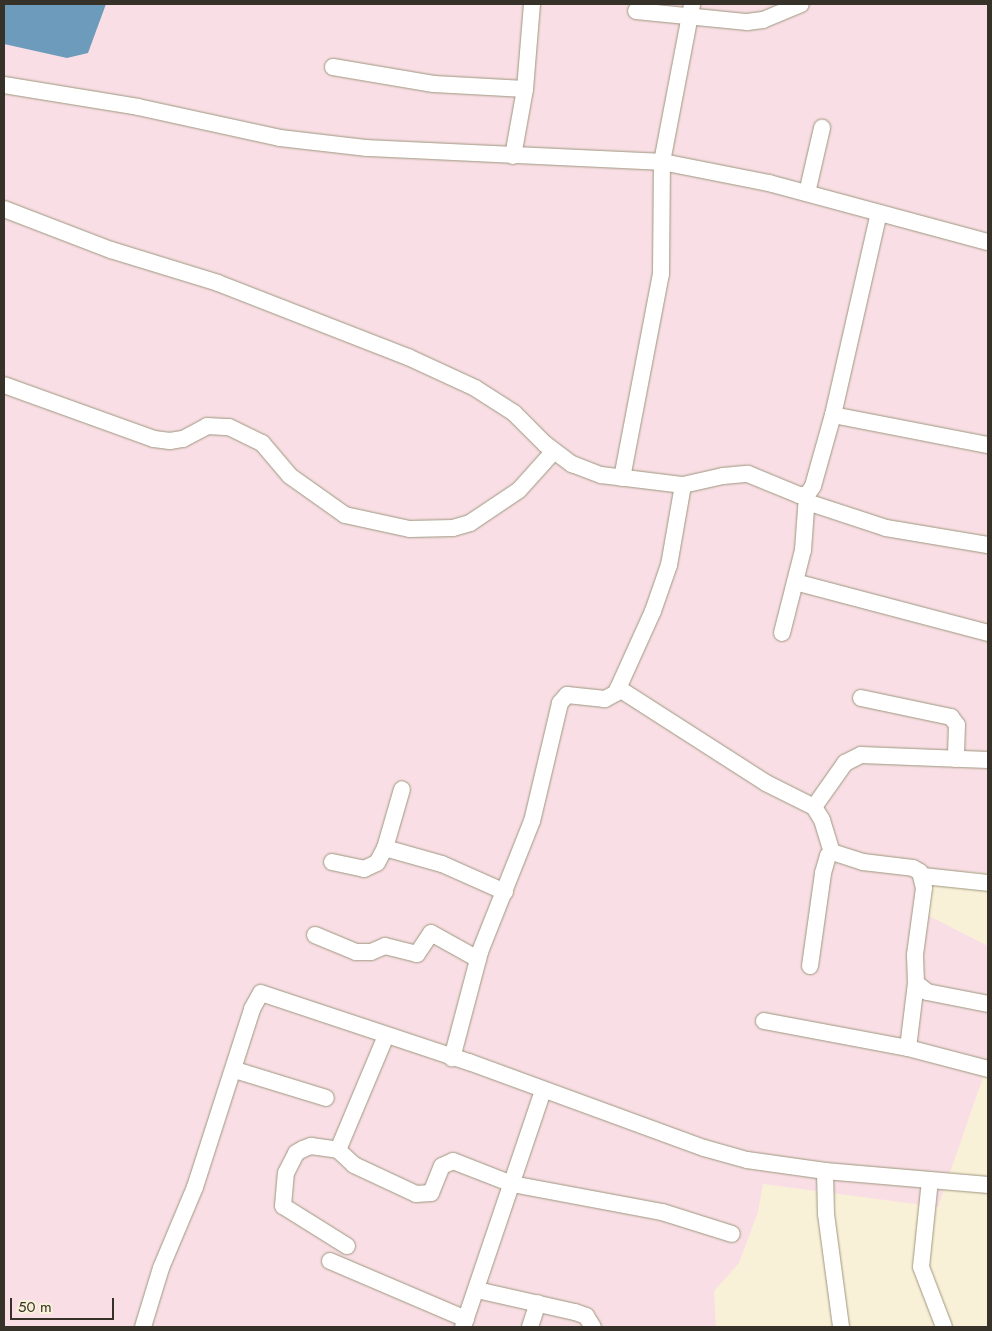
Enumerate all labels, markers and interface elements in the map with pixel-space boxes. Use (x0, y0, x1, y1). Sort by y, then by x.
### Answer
scale bar (12, 1288, 116, 1320)
text: 50 m (18, 1296, 52, 1318)

